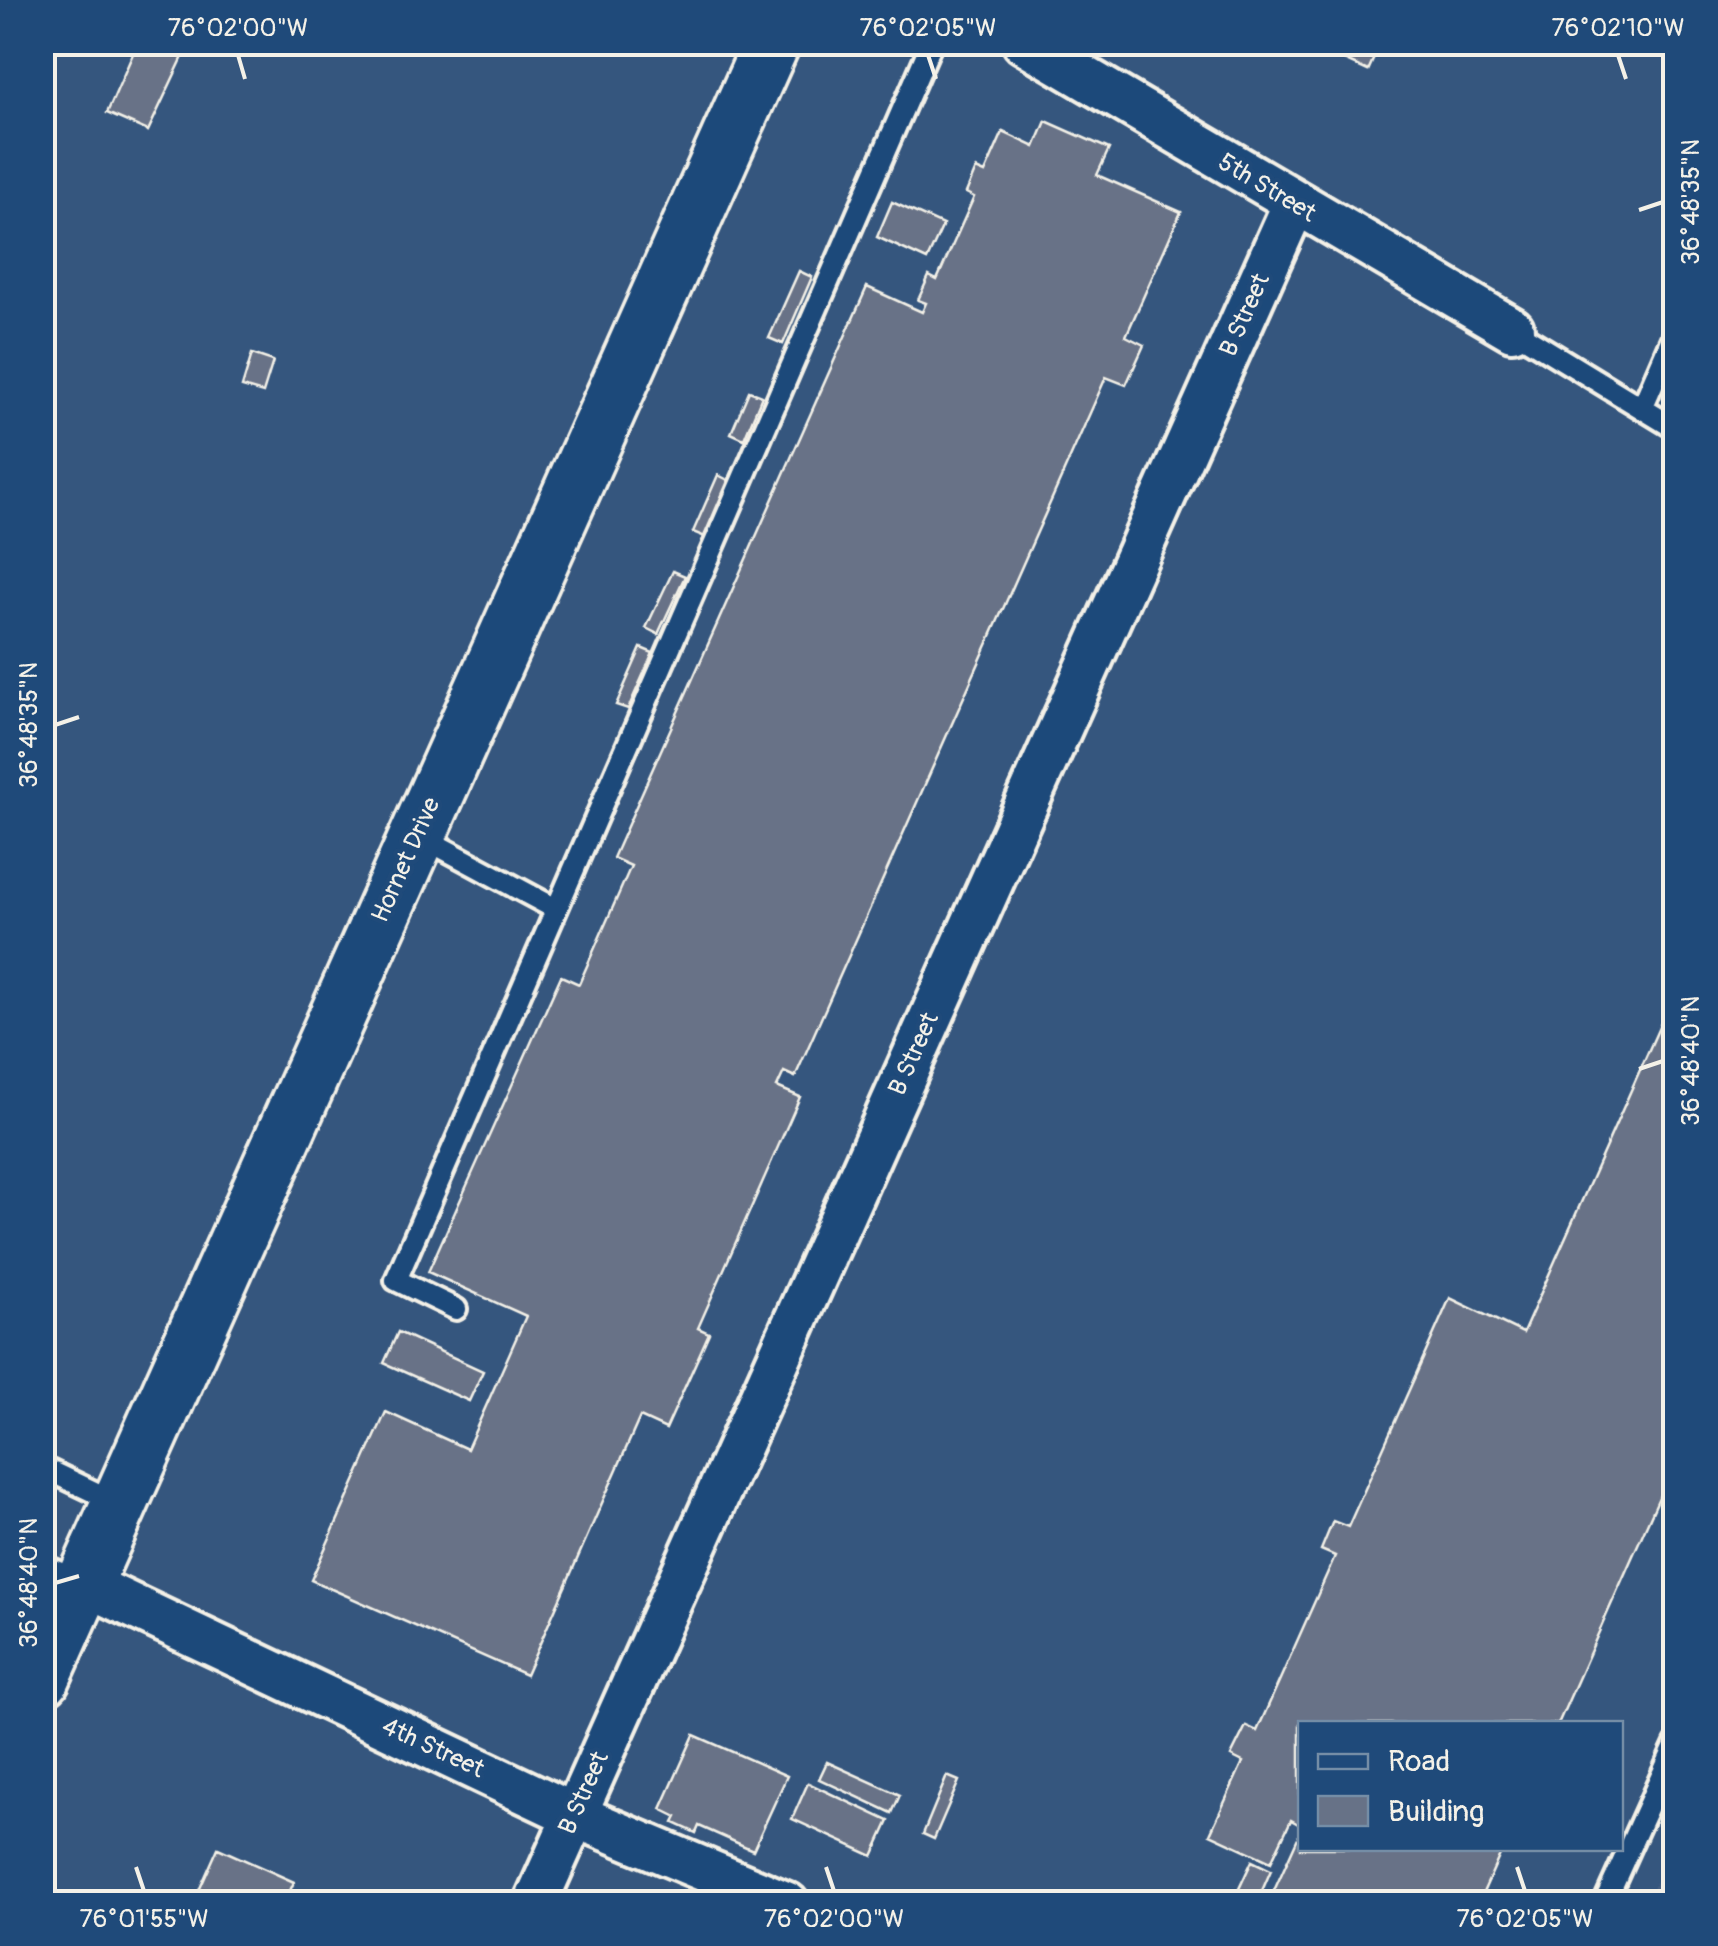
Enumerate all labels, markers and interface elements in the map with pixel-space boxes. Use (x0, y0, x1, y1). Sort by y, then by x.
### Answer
text: 76°02'00"W (168, 13, 308, 44)
text: 76°02'05"W (860, 13, 996, 44)
text: 76°02'10"W (1551, 13, 1685, 44)
text: 36°48'35"N (1676, 139, 1707, 265)
street label: 5th Street (1212, 147, 1322, 230)
street label: B Street (1213, 268, 1277, 361)
text: 36°48'35"N (14, 662, 45, 788)
street label: Hornet Drive (365, 792, 448, 927)
text: 36°48'40"N (1676, 996, 1707, 1126)
street label: B Street (882, 1007, 946, 1100)
text: 36°48'40"N (14, 1518, 45, 1648)
street label: 4th Street (377, 1711, 490, 1786)
legend (1298, 1721, 1623, 1851)
text: Road (1388, 1743, 1450, 1780)
street label: B Street (552, 1746, 616, 1839)
text: Building (1388, 1793, 1484, 1830)
text: 76°01'55"W (79, 1904, 209, 1935)
text: 76°02'00"W (764, 1904, 904, 1935)
text: 76°02'05"W (1457, 1904, 1593, 1935)

